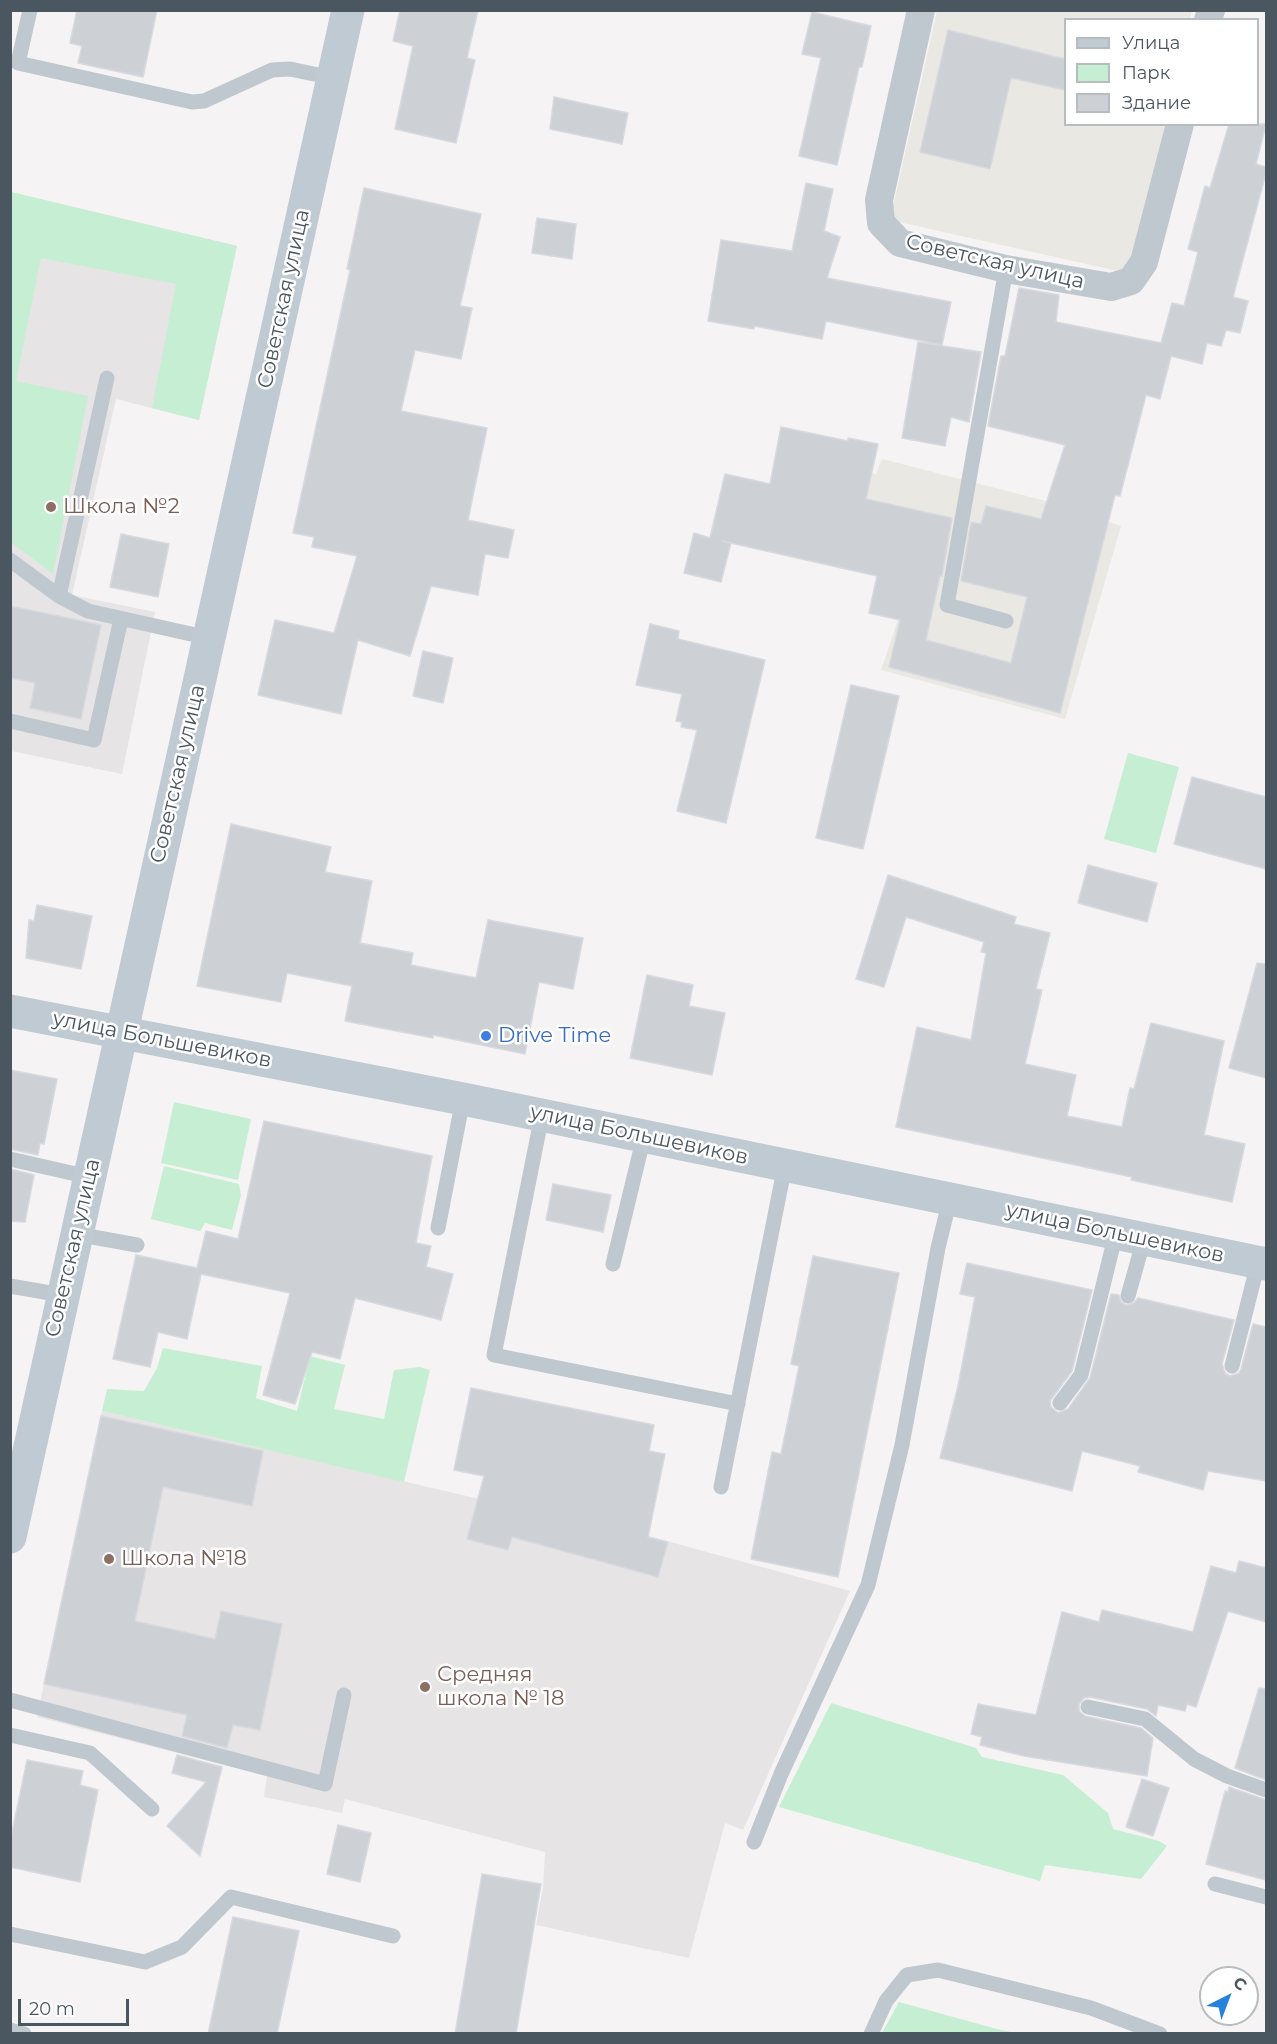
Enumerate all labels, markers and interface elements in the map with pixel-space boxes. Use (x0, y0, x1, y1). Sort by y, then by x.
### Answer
legend (1064, 18, 1259, 126)
text: Улица (1122, 32, 1180, 54)
text: Парк (1122, 62, 1170, 84)
text: Здание (1122, 92, 1191, 114)
street label: Советская улица (253, 207, 315, 391)
street label: Советская улица (903, 229, 1087, 295)
place label: Школа №2 (63, 494, 180, 520)
marker: Школа №2 (44, 500, 58, 514)
street label: Советская улица (145, 682, 211, 866)
street label: улица Большевиков (50, 1006, 274, 1074)
place label: Drive Time (498, 1023, 611, 1049)
marker: Drive Time (479, 1029, 493, 1043)
street label: улица Большевиков (528, 1100, 750, 1170)
street label: Советская улица (40, 1156, 106, 1340)
street label: улица Большевиков (1004, 1198, 1226, 1268)
place label: Школа №18 (121, 1546, 247, 1572)
marker: Школа №18 (102, 1552, 116, 1566)
place label: Средняя школа № 18 (437, 1662, 564, 1712)
marker: Средняя школа № 18 (418, 1680, 432, 1694)
north arrow (1199, 1966, 1259, 2026)
text: С (1229, 1973, 1251, 1995)
scale bar (21, 1987, 132, 2025)
text: 20 m (29, 1998, 75, 2020)

